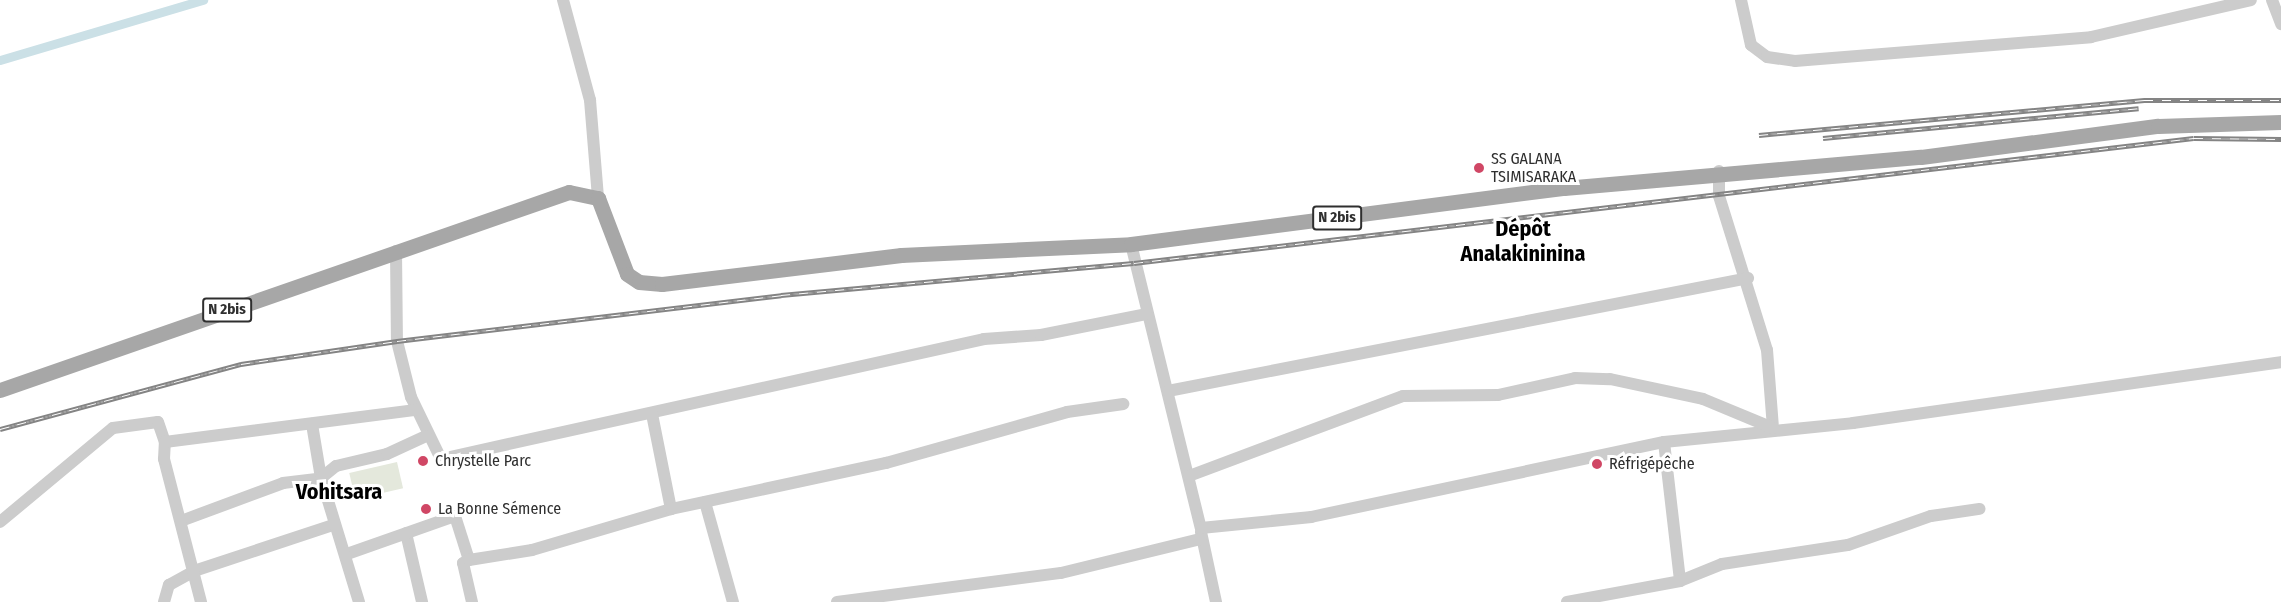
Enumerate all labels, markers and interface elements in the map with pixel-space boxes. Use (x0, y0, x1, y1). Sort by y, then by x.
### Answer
place label: SS GALANA TSIMISARAKA (1491, 149, 1576, 187)
marker: SS GALANA TSIMISARAKA (1472, 161, 1486, 175)
road number: N 2bis (1312, 206, 1362, 230)
district label: Dépôt Analakininina (1461, 215, 1585, 266)
road number: N 2bis (202, 298, 252, 322)
place label: Chrystelle Parc (435, 451, 531, 471)
marker: Chrystelle Parc (416, 454, 430, 468)
place label: Réfrigépêche (1609, 454, 1695, 474)
marker: Réfrigépêche (1590, 457, 1604, 471)
district label: Vohitsara (296, 479, 382, 505)
place label: La Bonne Sémence (438, 499, 561, 519)
marker: La Bonne Sémence (419, 502, 433, 516)

